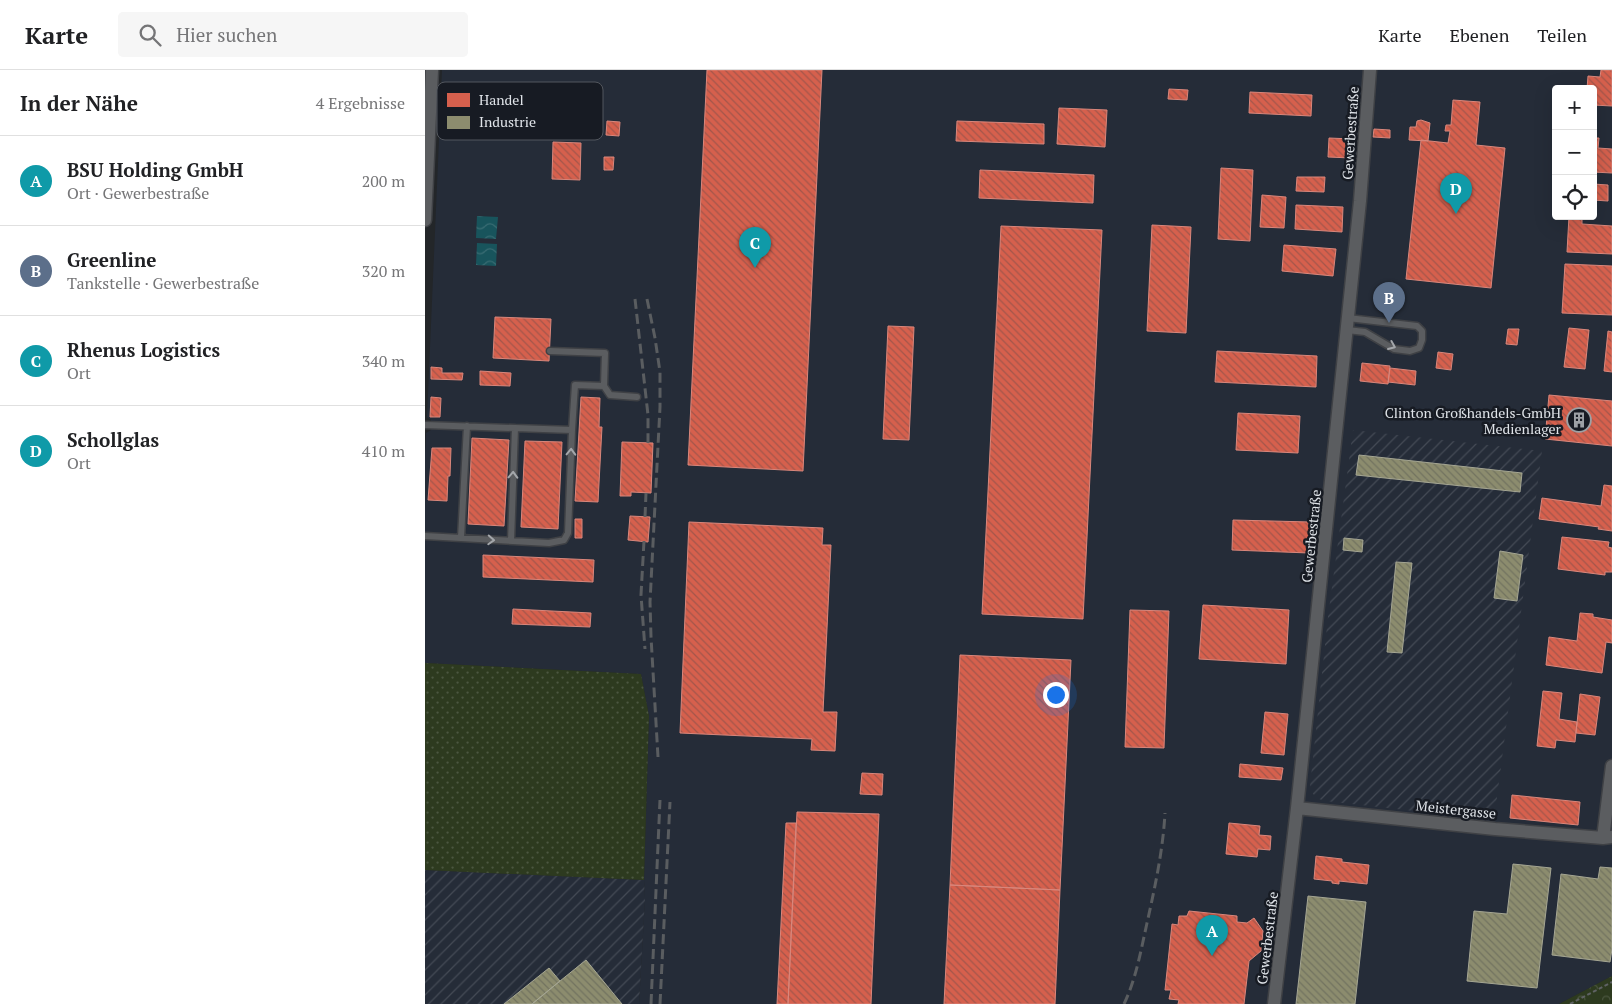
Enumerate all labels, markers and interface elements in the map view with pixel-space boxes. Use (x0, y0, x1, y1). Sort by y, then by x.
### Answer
search box (118, 12, 468, 57)
text: Karte (25, 19, 88, 51)
icon: search (136, 21, 164, 49)
text: Hier suchen (176, 22, 277, 47)
text: Karte (1378, 23, 1422, 47)
text: Ebenen (1450, 23, 1509, 47)
text: Teilen (1537, 23, 1587, 47)
legend (437, 82, 603, 140)
map controls (1552, 85, 1597, 220)
button: + (1552, 85, 1597, 130)
street label: Gewerbestraße (1337, 86, 1363, 180)
text: In der Nähe (20, 89, 138, 117)
text: Handel (479, 90, 524, 109)
text: 4 Ergebnisse (316, 92, 405, 114)
text: Industrie (479, 112, 536, 131)
button: − (1552, 130, 1597, 175)
text: BSU Holding GmbH (67, 157, 243, 182)
text: A (30, 170, 42, 192)
text: 200 m (362, 170, 405, 192)
pin: D (1440, 173, 1472, 214)
button: locate (1552, 175, 1597, 220)
text: Ort · Gewerbestraße (67, 182, 209, 204)
pin: C (739, 227, 771, 268)
text: Greenline (67, 247, 156, 272)
text: B (31, 260, 41, 282)
text: 320 m (362, 260, 405, 282)
text: Tankstelle · Gewerbestraße (67, 272, 259, 294)
pin: B (1373, 282, 1405, 323)
text: Rhenus Logistics (67, 337, 220, 362)
one-way arrow (1387, 340, 1396, 351)
text: C (31, 350, 41, 372)
text: 340 m (362, 350, 405, 372)
text: Ort (67, 362, 91, 384)
place label: Clinton Großhandels-GmbH Medienlager (1385, 403, 1562, 438)
building icon: Clinton Großhandels-GmbH Medienlager (1566, 407, 1592, 433)
text: Schollglas (67, 427, 159, 452)
text: D (30, 440, 42, 462)
text: 410 m (362, 440, 405, 462)
one-way arrow (566, 447, 577, 455)
text: Ort (67, 452, 91, 474)
one-way arrow (508, 471, 519, 479)
street label: Gewerbestraße (1297, 489, 1325, 583)
one-way arrow (487, 534, 495, 545)
your location (1043, 682, 1069, 708)
street label: Meistergasse (1415, 795, 1497, 823)
street label: Gewerbestraße (1252, 890, 1282, 986)
pin: A (1196, 915, 1228, 956)

